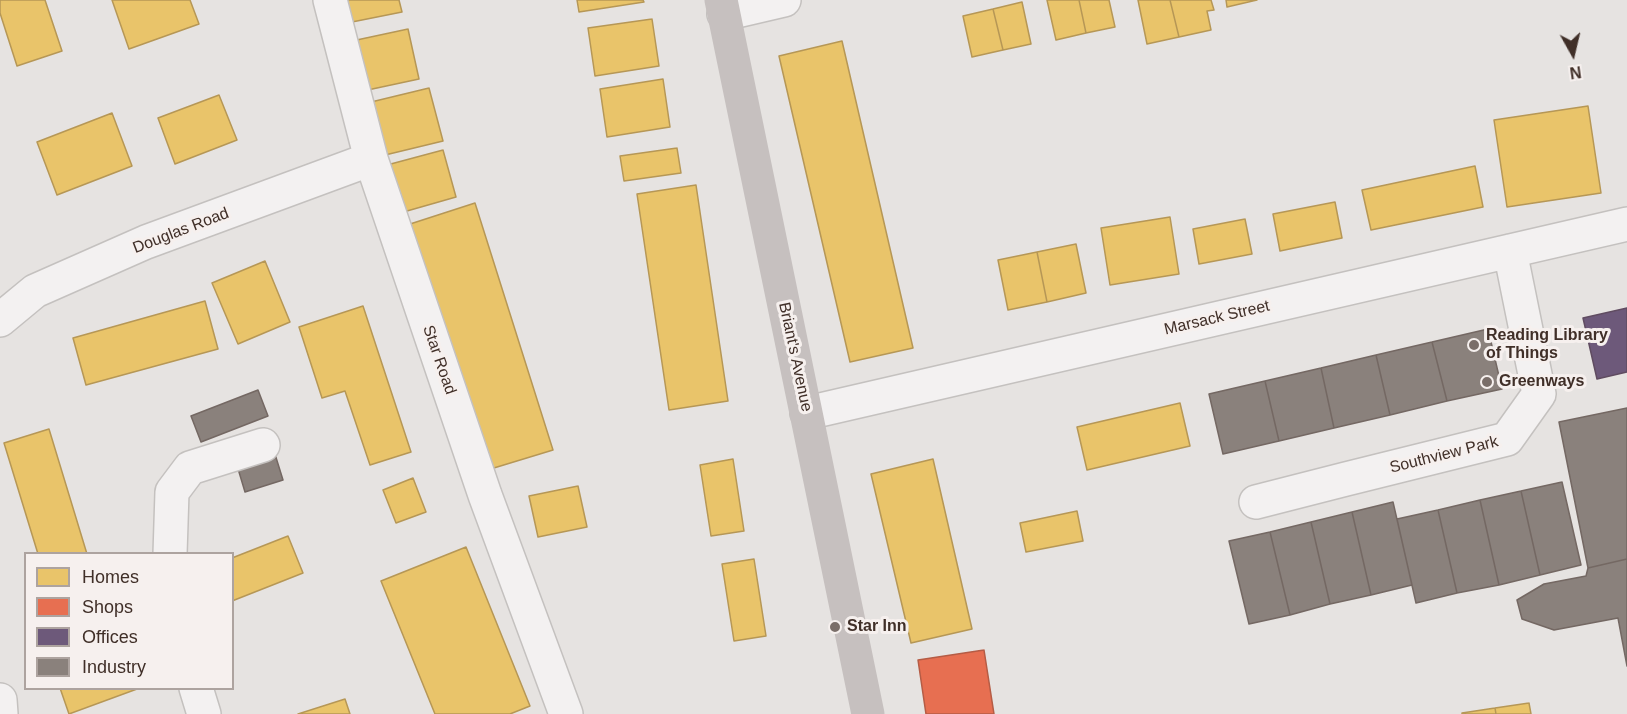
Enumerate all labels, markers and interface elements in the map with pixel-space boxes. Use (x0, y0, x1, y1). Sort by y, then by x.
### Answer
north arrow (1543, 24, 1603, 84)
text: N (1569, 63, 1582, 82)
street label: Douglas Road (130, 204, 232, 258)
street label: Marsack Street (1162, 297, 1272, 339)
street label: Briant's Avenue (774, 301, 816, 413)
street label: Star Road (418, 323, 460, 397)
place label: Reading Library of Things (1486, 326, 1608, 364)
marker: Reading Library of Things (1467, 338, 1481, 352)
place label: Greenways (1499, 372, 1584, 392)
marker: Greenways (1480, 375, 1494, 389)
street label: Southview Park (1388, 432, 1500, 478)
legend (24, 552, 234, 690)
text: Homes (82, 567, 139, 587)
text: Shops (82, 597, 133, 617)
place label: Star Inn (847, 617, 907, 637)
marker: Star Inn (828, 620, 842, 634)
text: Offices (82, 627, 138, 647)
text: Industry (82, 657, 146, 677)

